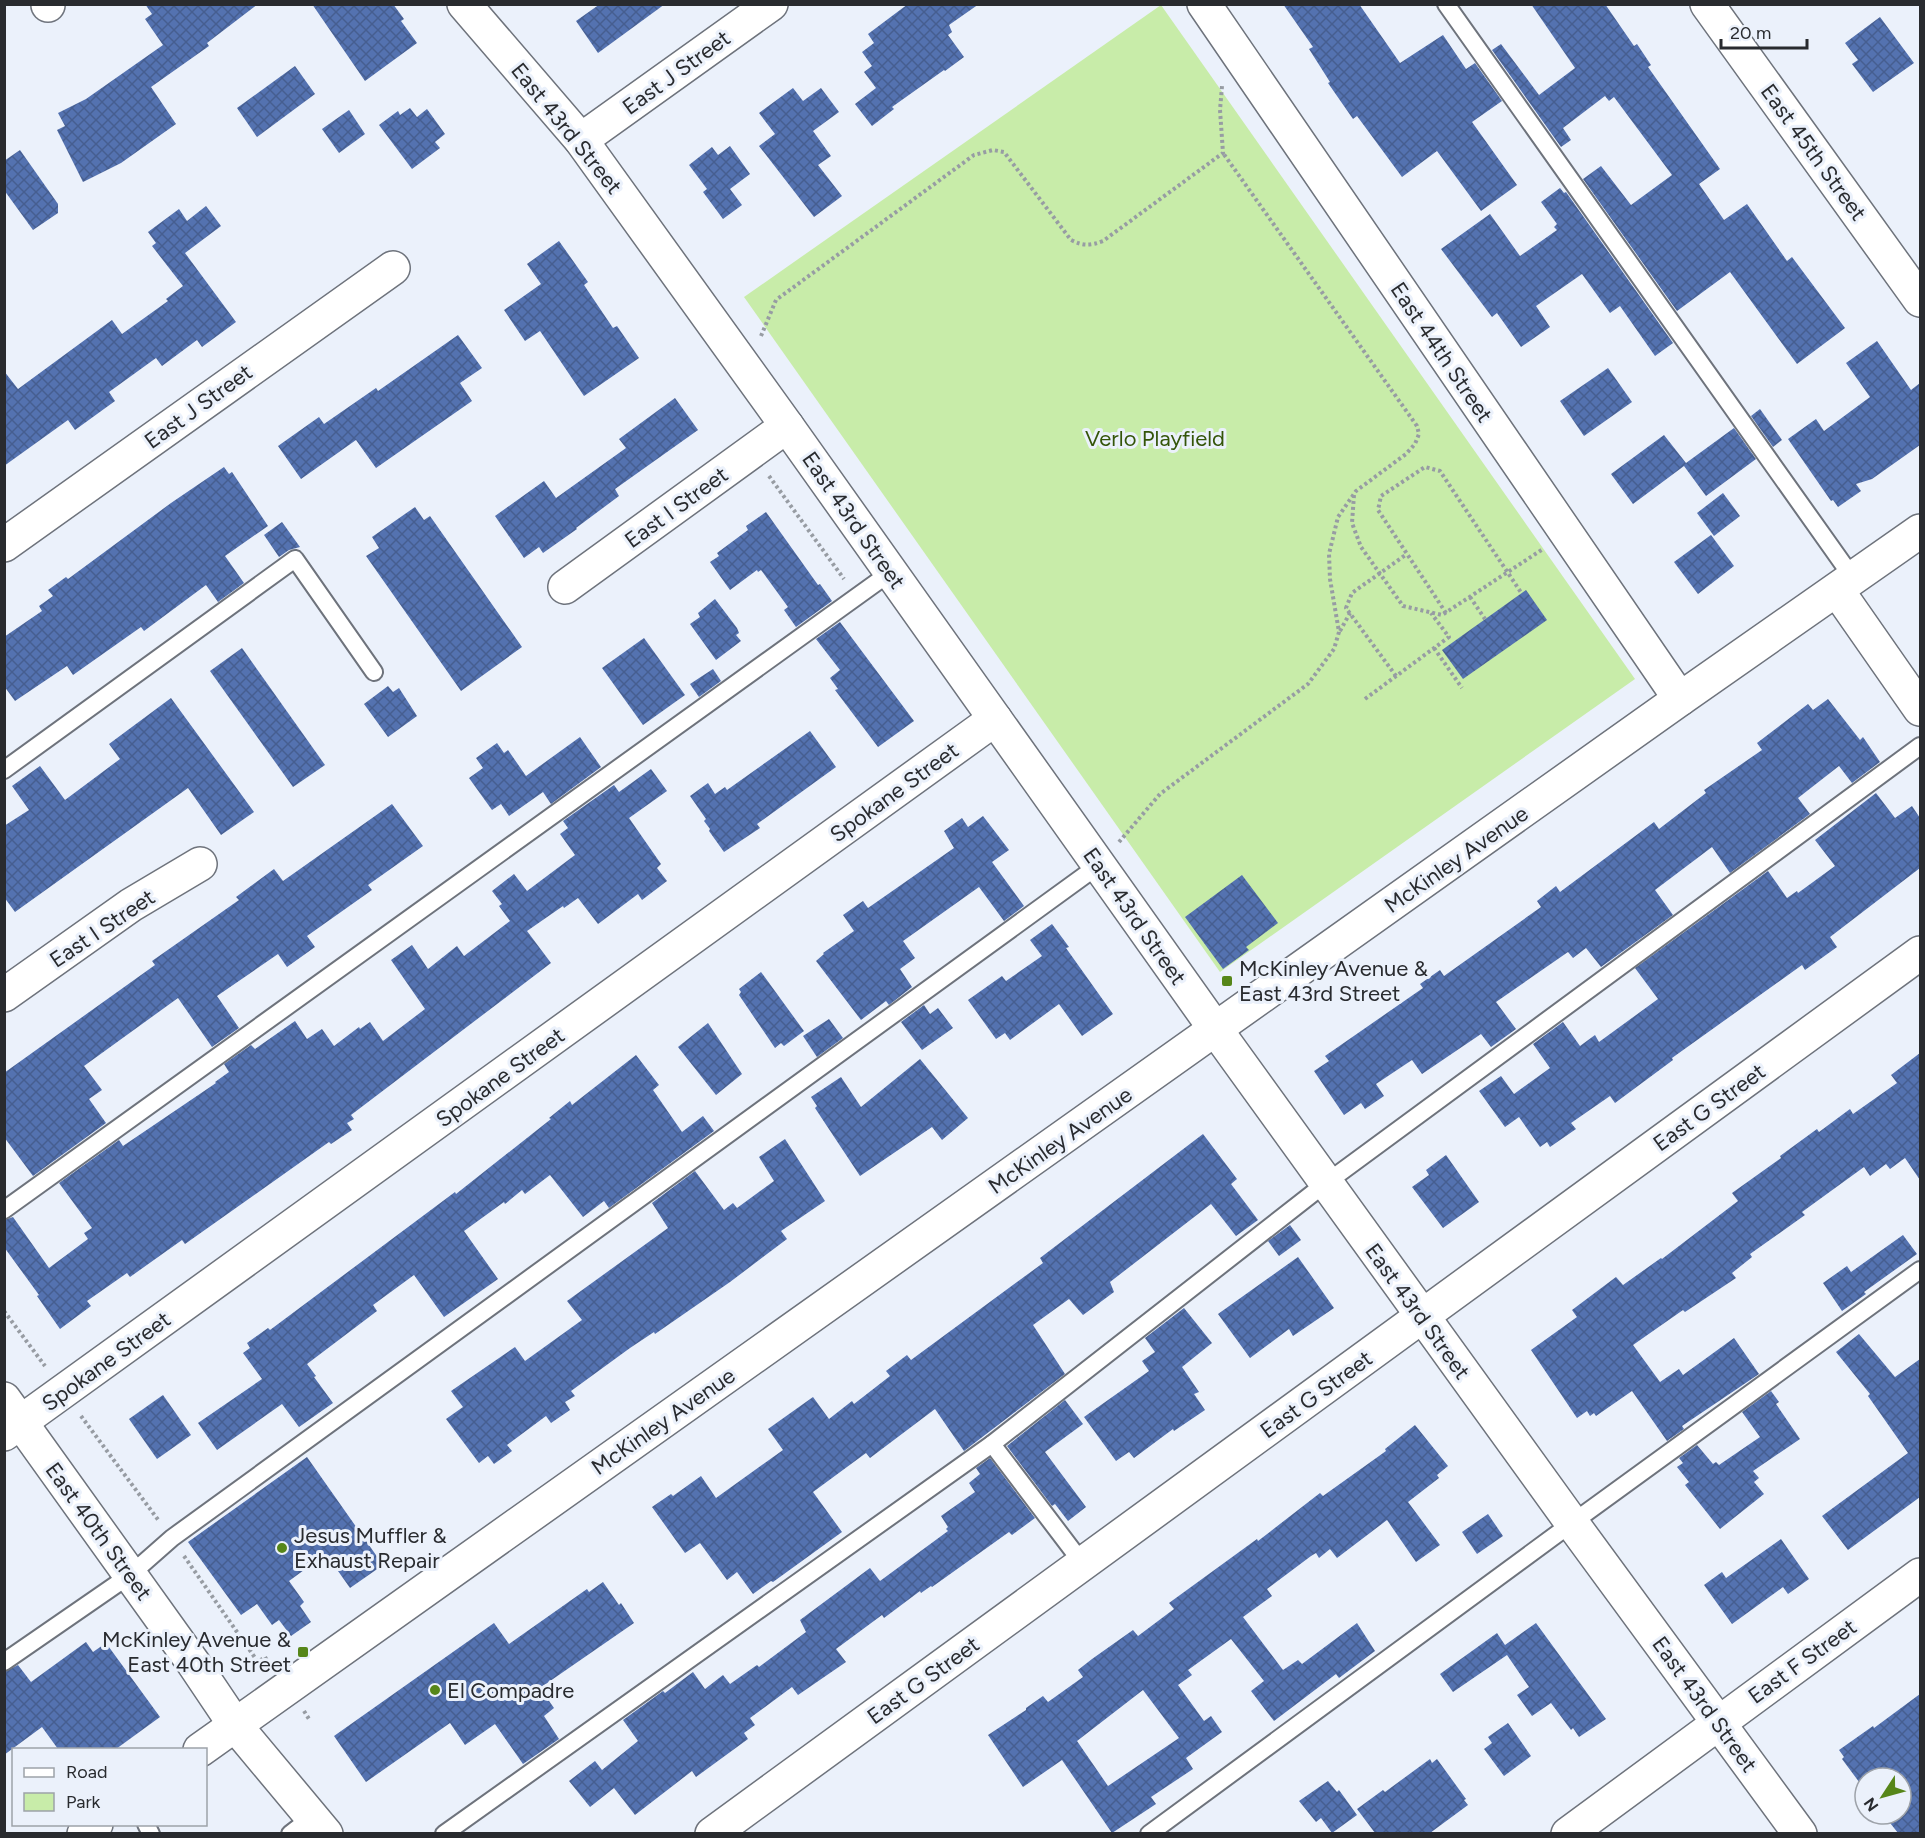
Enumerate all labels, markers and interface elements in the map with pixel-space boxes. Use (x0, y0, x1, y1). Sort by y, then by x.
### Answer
scale bar (1721, 12, 1806, 50)
text: 20 m (1730, 22, 1771, 44)
street label: East J Street (617, 24, 735, 121)
street label: East 43rd Street (505, 57, 628, 199)
street label: East 45th Street (1755, 79, 1872, 226)
street label: East 44th Street (1385, 277, 1498, 427)
street label: East J Street (139, 358, 257, 455)
park label: Verlo Playfield (1085, 425, 1225, 452)
street label: East 43rd Street (796, 446, 911, 594)
street label: East I Street (619, 461, 733, 554)
street label: Spokane Street (825, 737, 964, 848)
street label: McKinley Avenue (1379, 800, 1533, 919)
street label: East 43rd Street (1077, 842, 1192, 990)
street label: East I Street (44, 883, 160, 974)
place label: McKinley Avenue & East 43rd Street (1239, 955, 1428, 1007)
marker: McKinley Avenue & East 43rd Street (1220, 974, 1234, 988)
street label: Spokane Street (431, 1022, 570, 1133)
street label: East G Street (1648, 1058, 1771, 1157)
street label: McKinley Avenue (983, 1081, 1137, 1200)
street label: East 43rd Street (1359, 1238, 1476, 1384)
street label: Spokane Street (37, 1306, 176, 1417)
street label: East G Street (1255, 1345, 1378, 1444)
street label: McKinley Avenue (586, 1362, 740, 1481)
street label: East 40th Street (40, 1457, 158, 1605)
place label: Jesus Muffler & Exhaust Repair (294, 1522, 447, 1574)
marker: Jesus Muffler & Exhaust Repair (275, 1541, 289, 1555)
street label: East F Street (1743, 1613, 1862, 1710)
place label: McKinley Avenue & East 40th Street (102, 1626, 291, 1678)
street label: East G Street (862, 1631, 985, 1730)
street label: East 43rd Street (1646, 1631, 1763, 1777)
marker: McKinley Avenue & East 40th Street (296, 1645, 310, 1659)
place label: El Compadre (447, 1677, 574, 1704)
marker: El Compadre (428, 1683, 442, 1697)
legend (12, 1748, 207, 1826)
text: Road (66, 1761, 107, 1783)
north arrow (1853, 1766, 1913, 1826)
text: Park (66, 1791, 101, 1813)
text: N (1860, 1794, 1883, 1815)

